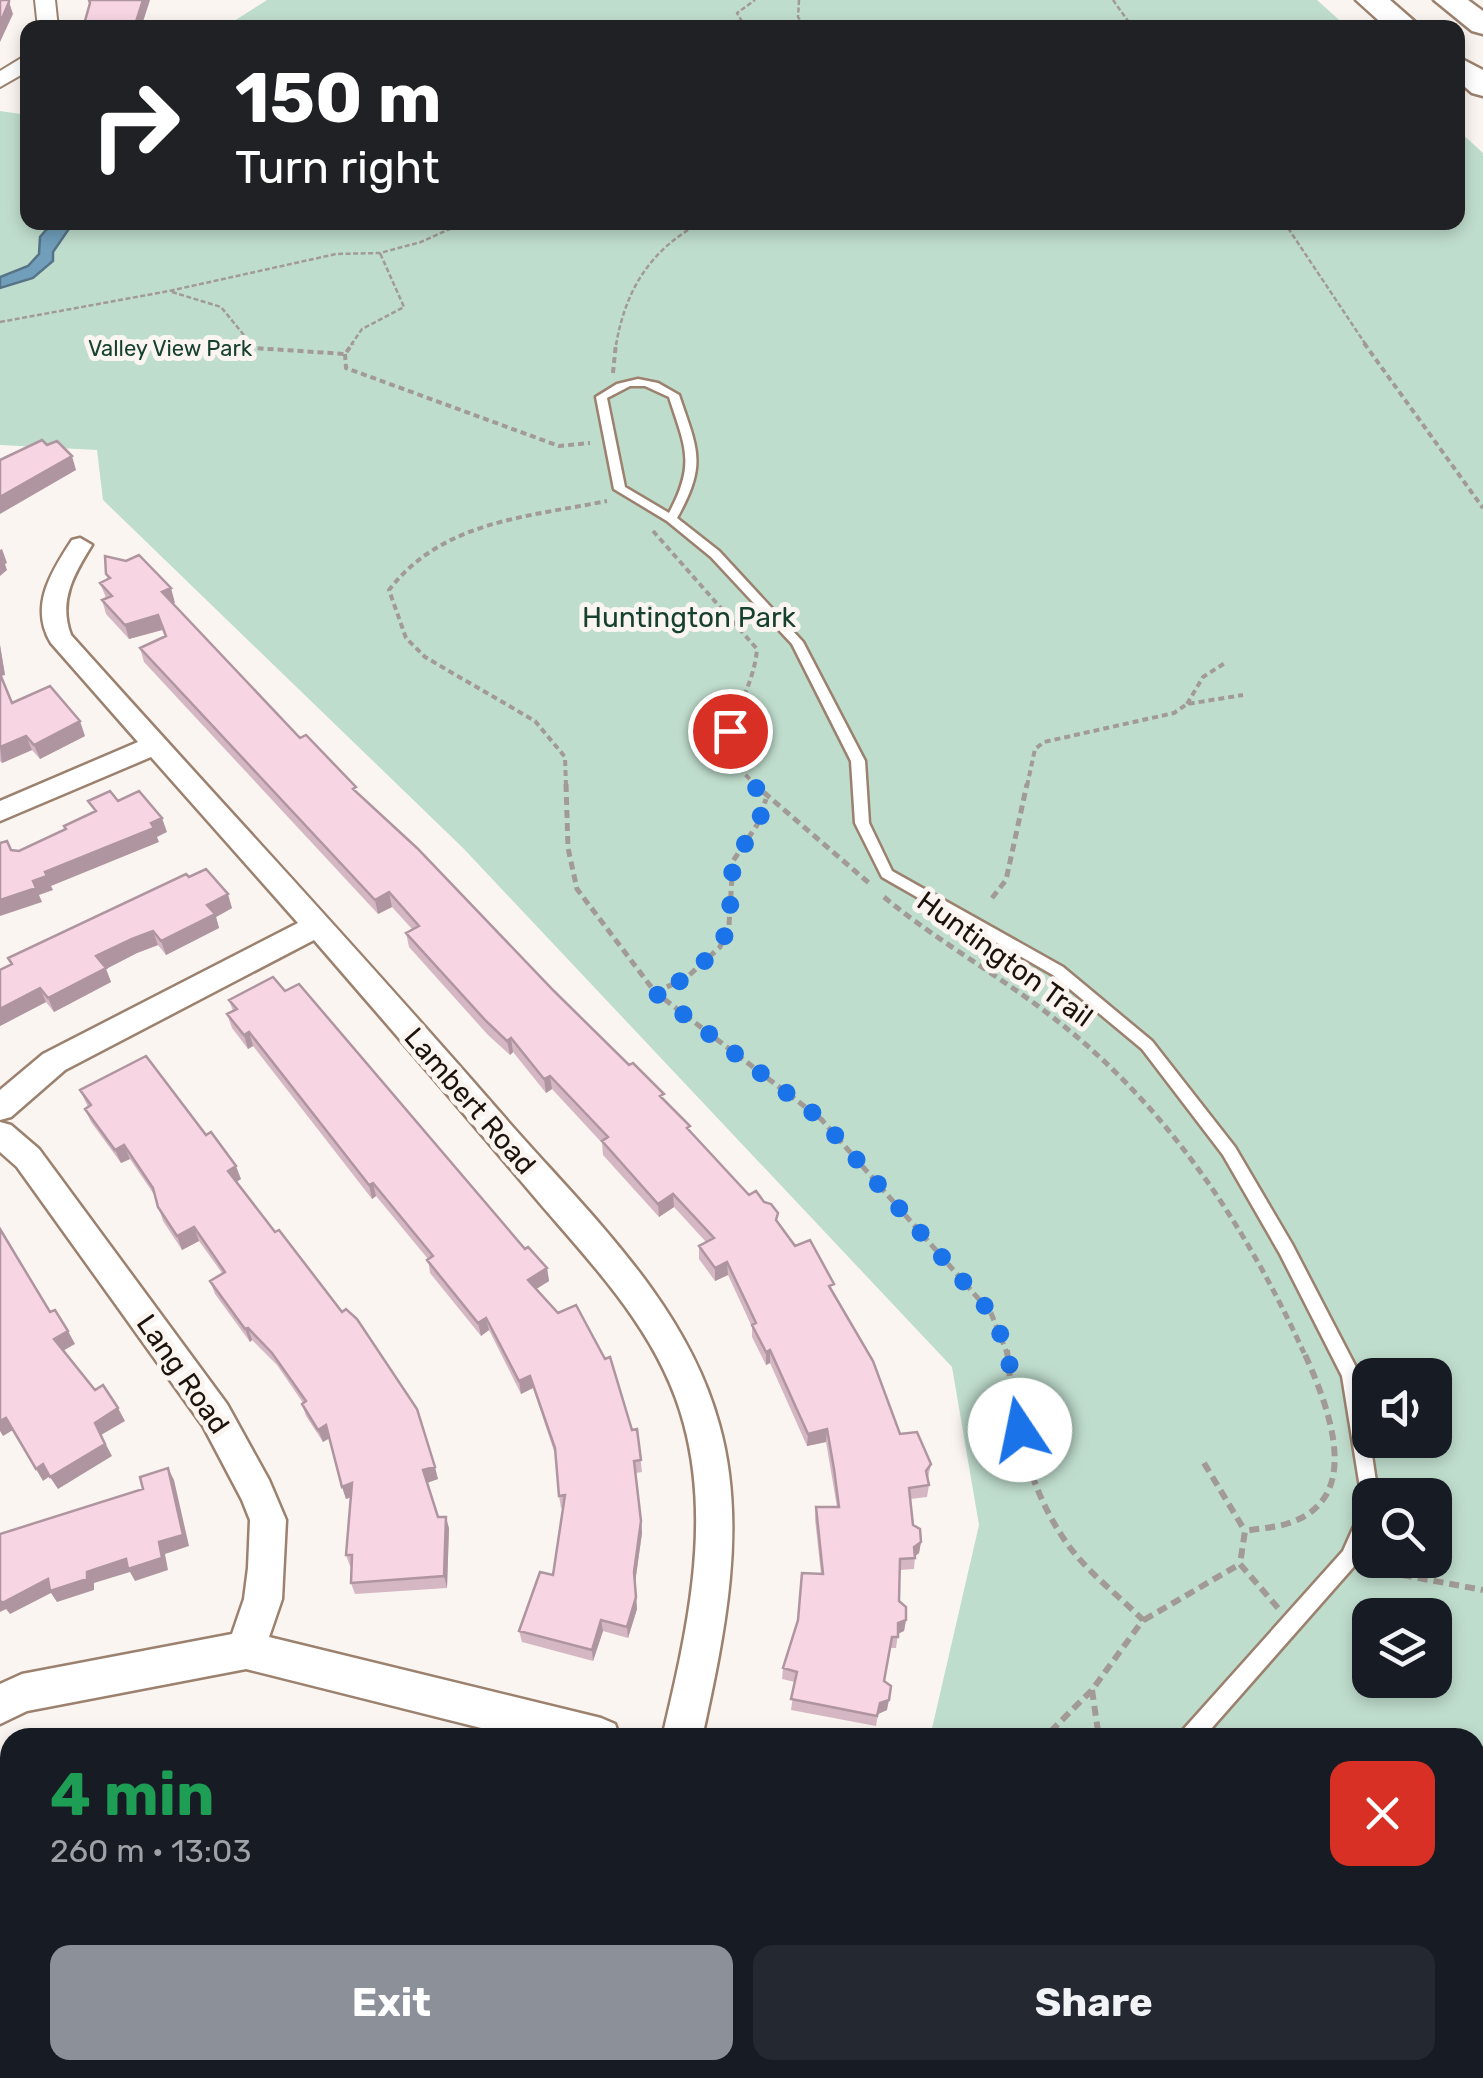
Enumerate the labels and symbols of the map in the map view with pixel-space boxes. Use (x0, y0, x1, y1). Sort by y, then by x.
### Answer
park label: Valley View Park (88, 335, 253, 362)
park label: Huntington Park (582, 601, 797, 634)
pin (688, 689, 773, 774)
street label: Huntington Trail (911, 884, 1099, 1034)
street label: Lambert Road (397, 1021, 543, 1181)
street label: Lang Road (130, 1308, 236, 1440)
position arrow (968, 1378, 1072, 1482)

